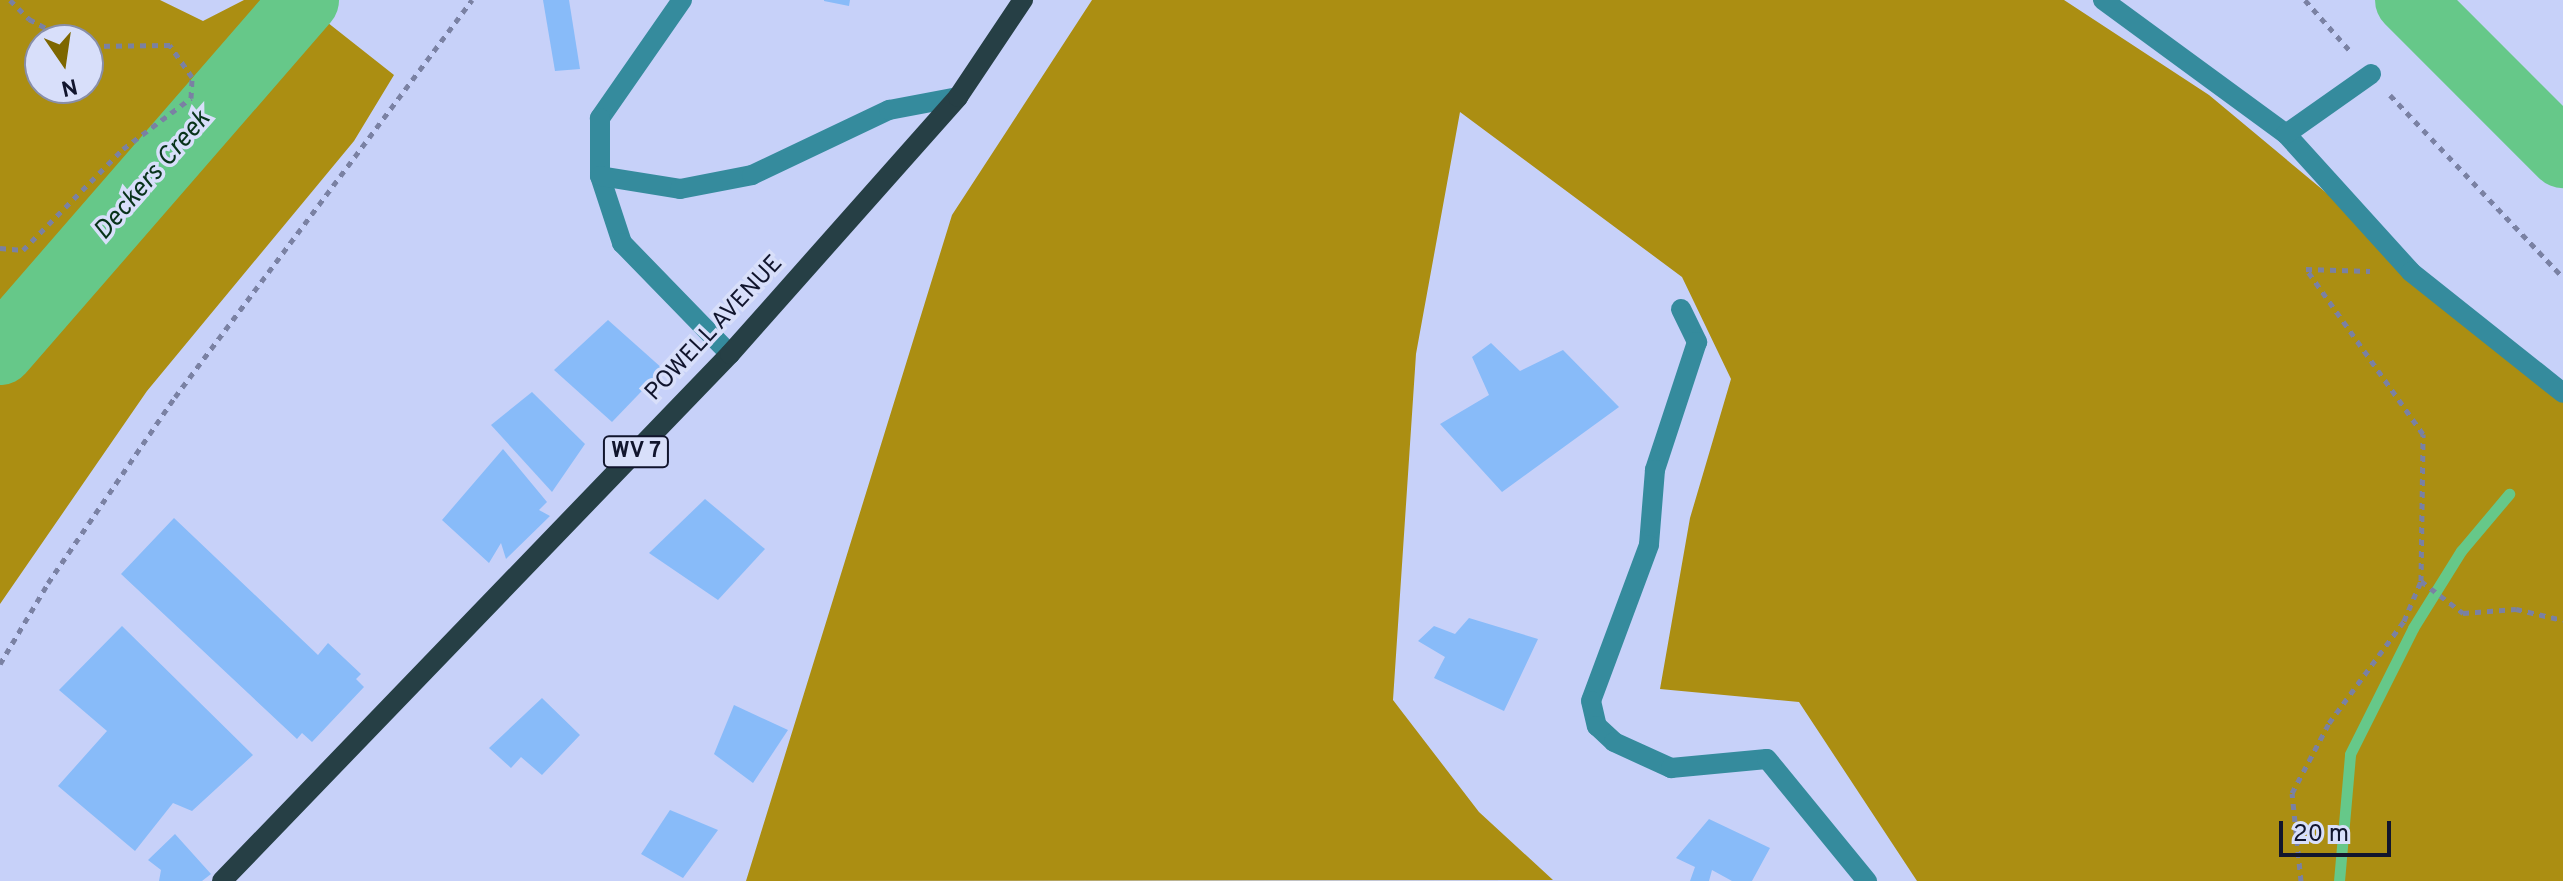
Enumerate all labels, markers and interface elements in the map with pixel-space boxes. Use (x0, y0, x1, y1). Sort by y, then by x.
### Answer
north arrow (24, 24, 104, 104)
text: N (58, 71, 80, 101)
water label: Deckers Creek (88, 105, 218, 247)
street label: POWELL AVENUE (640, 250, 790, 408)
road number: WV 7 (602, 434, 670, 470)
scale bar (2283, 805, 2395, 855)
text: 20 m (2293, 820, 2349, 850)

